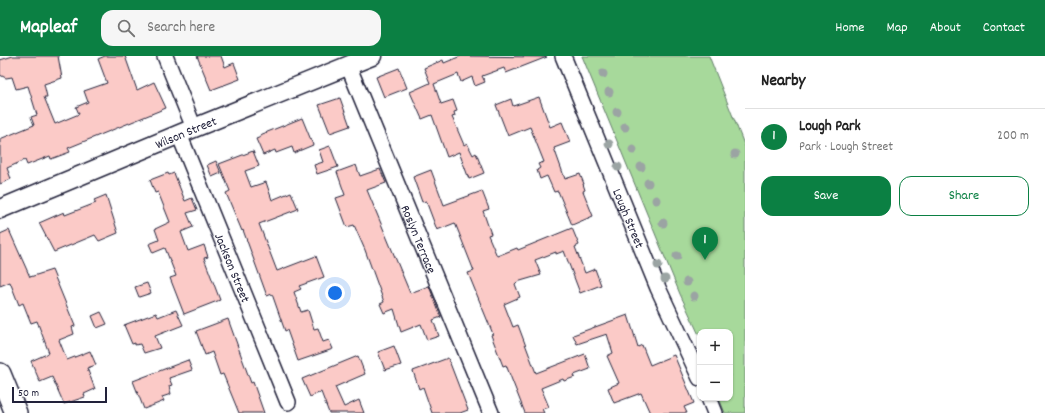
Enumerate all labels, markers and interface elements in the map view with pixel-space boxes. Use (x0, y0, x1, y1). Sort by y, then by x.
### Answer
search box (101, 10, 381, 46)
text: Mapleaf (20, 15, 77, 42)
icon: search (115, 17, 137, 39)
text: Search here (147, 17, 215, 39)
text: Home (835, 18, 864, 38)
text: Map (886, 18, 908, 38)
text: About (930, 18, 961, 38)
text: Contact (983, 18, 1025, 38)
text: Nearby (761, 70, 805, 94)
street label: Wilson Street (153, 113, 220, 155)
text: Lough Park (799, 116, 861, 138)
text: 1 (773, 127, 775, 146)
text: 200 m (997, 127, 1029, 146)
text: Park · Lough Street (799, 138, 893, 157)
button: Save (761, 176, 891, 216)
button: Share (899, 176, 1029, 216)
street label: Lough Street (606, 186, 648, 252)
street label: Roslyn Terrace (395, 203, 440, 277)
pin: 1 (692, 227, 718, 260)
street label: Jackson Street (208, 231, 254, 306)
your location (325, 283, 345, 303)
map controls (697, 329, 733, 401)
button: + (697, 329, 733, 365)
button: − (697, 365, 733, 401)
scale bar (12, 385, 107, 404)
text: 50 m (18, 386, 39, 402)

